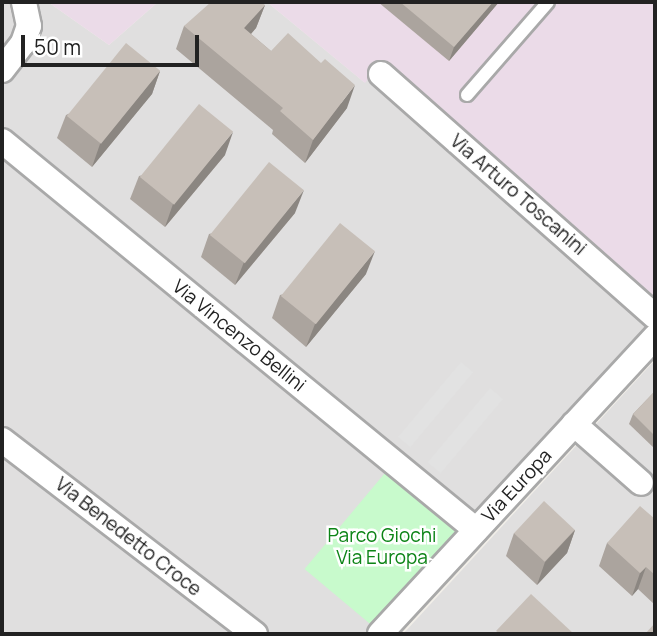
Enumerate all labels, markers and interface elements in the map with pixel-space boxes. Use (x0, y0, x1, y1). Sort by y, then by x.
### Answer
scale bar (24, 21, 203, 65)
text: 50 m (34, 33, 81, 61)
street label: Via Arturo Toscanini (445, 130, 591, 260)
street label: Via Vincenzo Bellini (168, 275, 310, 397)
street label: Via Europa (477, 445, 557, 527)
street label: Via Benedetto Croce (50, 473, 206, 601)
park label: Parco Giochi Via Europa (328, 525, 436, 569)

